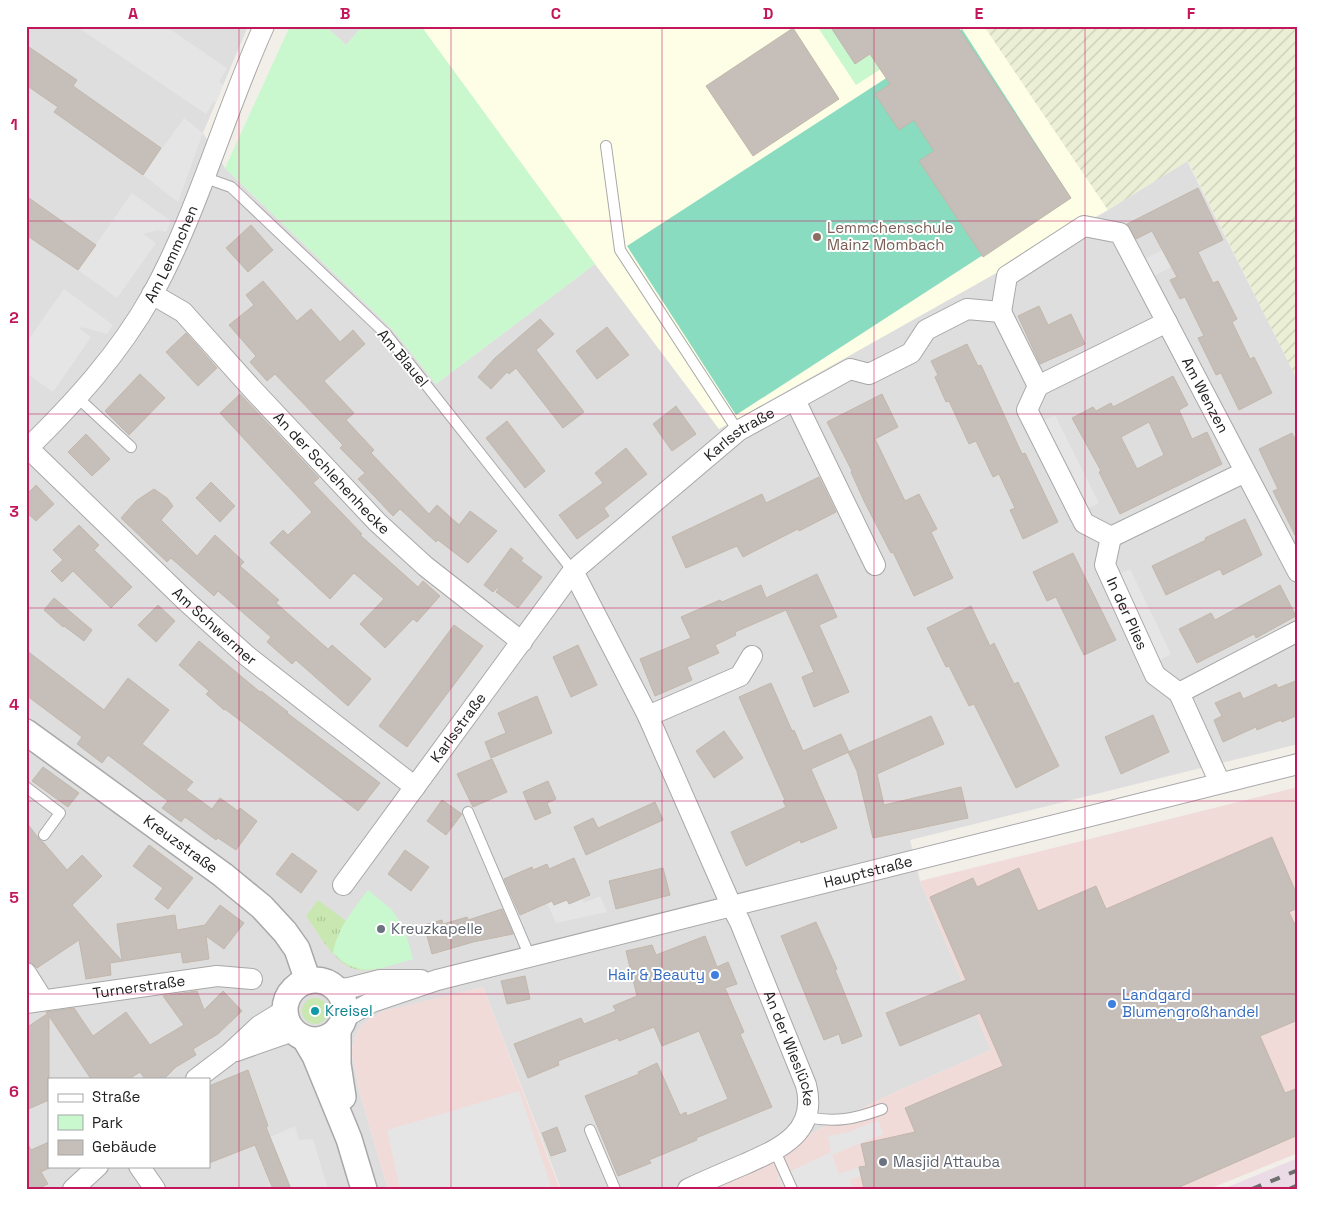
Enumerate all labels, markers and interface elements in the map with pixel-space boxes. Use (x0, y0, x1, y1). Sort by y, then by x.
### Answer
text: A (128, 3, 138, 24)
text: B (340, 3, 350, 24)
text: C (551, 3, 561, 24)
text: D (763, 3, 773, 24)
text: E (975, 3, 984, 24)
text: F (1187, 3, 1196, 24)
text: 1 (10, 114, 18, 135)
street label: Am Lemmchen (140, 202, 202, 306)
place label: Lemmchenschule Mainz Mombach (827, 218, 954, 254)
marker: Lemmchenschule Mainz Mombach (811, 231, 823, 243)
text: 2 (9, 307, 19, 328)
street label: Am Blauel (374, 325, 433, 391)
street label: Am Wenzen (1178, 354, 1233, 436)
street label: Karlsstraße (700, 403, 778, 465)
street label: An der Schlehenhecke (269, 408, 394, 538)
text: 3 (9, 501, 19, 522)
street label: In der Plies (1103, 574, 1152, 653)
street label: Am Schwermer (169, 583, 261, 669)
street label: Karlsstraße (426, 689, 490, 766)
text: 4 (9, 694, 19, 715)
street label: Kreuzstraße (140, 810, 222, 877)
street label: Hauptstraße (822, 851, 914, 892)
text: 5 (9, 887, 19, 908)
place label: Kreuzkapelle (391, 919, 483, 938)
marker: Kreuzkapelle (375, 923, 387, 935)
place label: Hair & Beauty (608, 965, 705, 984)
marker: Hair & Beauty (709, 969, 721, 981)
street label: Turnerstraße (91, 971, 186, 1002)
place label: Landgard Blumengroßhandel (1122, 985, 1259, 1021)
street label: An der Wieslücke (760, 988, 818, 1106)
marker: Landgard Blumengroßhandel (1106, 998, 1118, 1010)
place label: Kreisel (325, 1001, 373, 1020)
marker: Kreisel (309, 1005, 321, 1017)
legend (48, 1078, 210, 1168)
text: 6 (9, 1081, 19, 1102)
text: Straße (92, 1087, 141, 1106)
text: Park (92, 1113, 123, 1132)
text: Gebäude (92, 1137, 157, 1156)
place label: Masjid Attauba (893, 1152, 1001, 1171)
marker: Masjid Attauba (877, 1156, 889, 1168)

